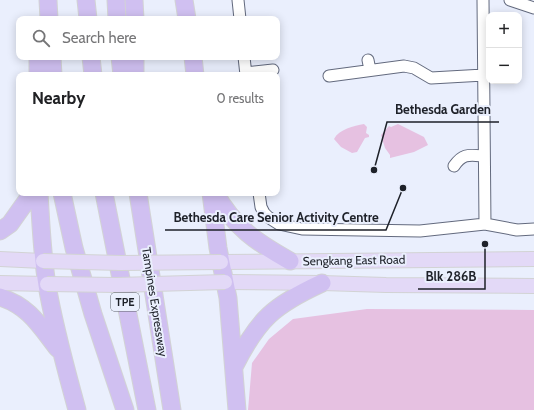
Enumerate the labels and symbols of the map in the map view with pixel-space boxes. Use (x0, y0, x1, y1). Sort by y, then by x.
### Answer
callout: Bethesda Garden (387, 97, 499, 122)
text: Bethesda Garden (395, 101, 491, 117)
callout: Bethesda Care Senior Activity Centre (165, 205, 386, 230)
text: Bethesda Care Senior Activity Centre (173, 209, 379, 225)
street label: Tampines Expressway (139, 246, 171, 358)
street label: Sengkang East Road (303, 252, 405, 268)
callout: Blk 286B (418, 264, 485, 289)
text: Blk 286B (426, 268, 476, 284)
road number: TPE (111, 293, 139, 311)

